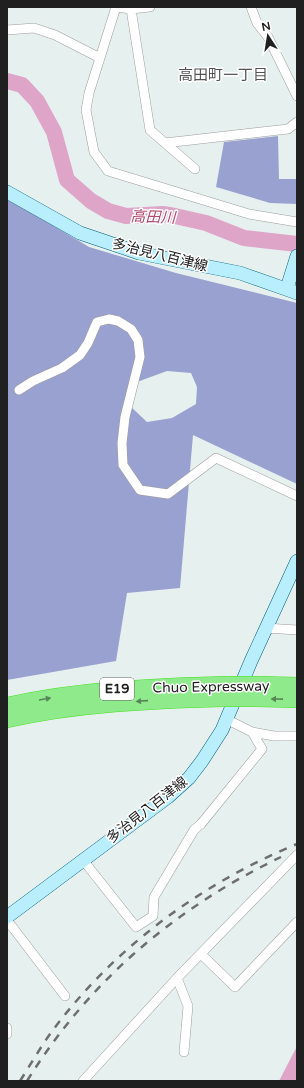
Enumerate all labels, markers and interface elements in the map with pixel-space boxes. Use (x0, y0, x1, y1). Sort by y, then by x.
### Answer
north arrow (248, 16, 288, 56)
text: N (260, 19, 272, 34)
district label: 高田町一丁目 (178, 66, 268, 84)
water label: 高田川 (130, 207, 178, 227)
street label: 多治見八百津線 (110, 235, 210, 275)
street label: Chuo Expressway (152, 677, 270, 697)
road number: E19 (100, 678, 134, 700)
one-way arrow (39, 696, 51, 702)
one-way arrow (270, 696, 283, 702)
one-way arrow (136, 697, 148, 704)
street label: 多治見八百津線 (103, 773, 191, 847)

